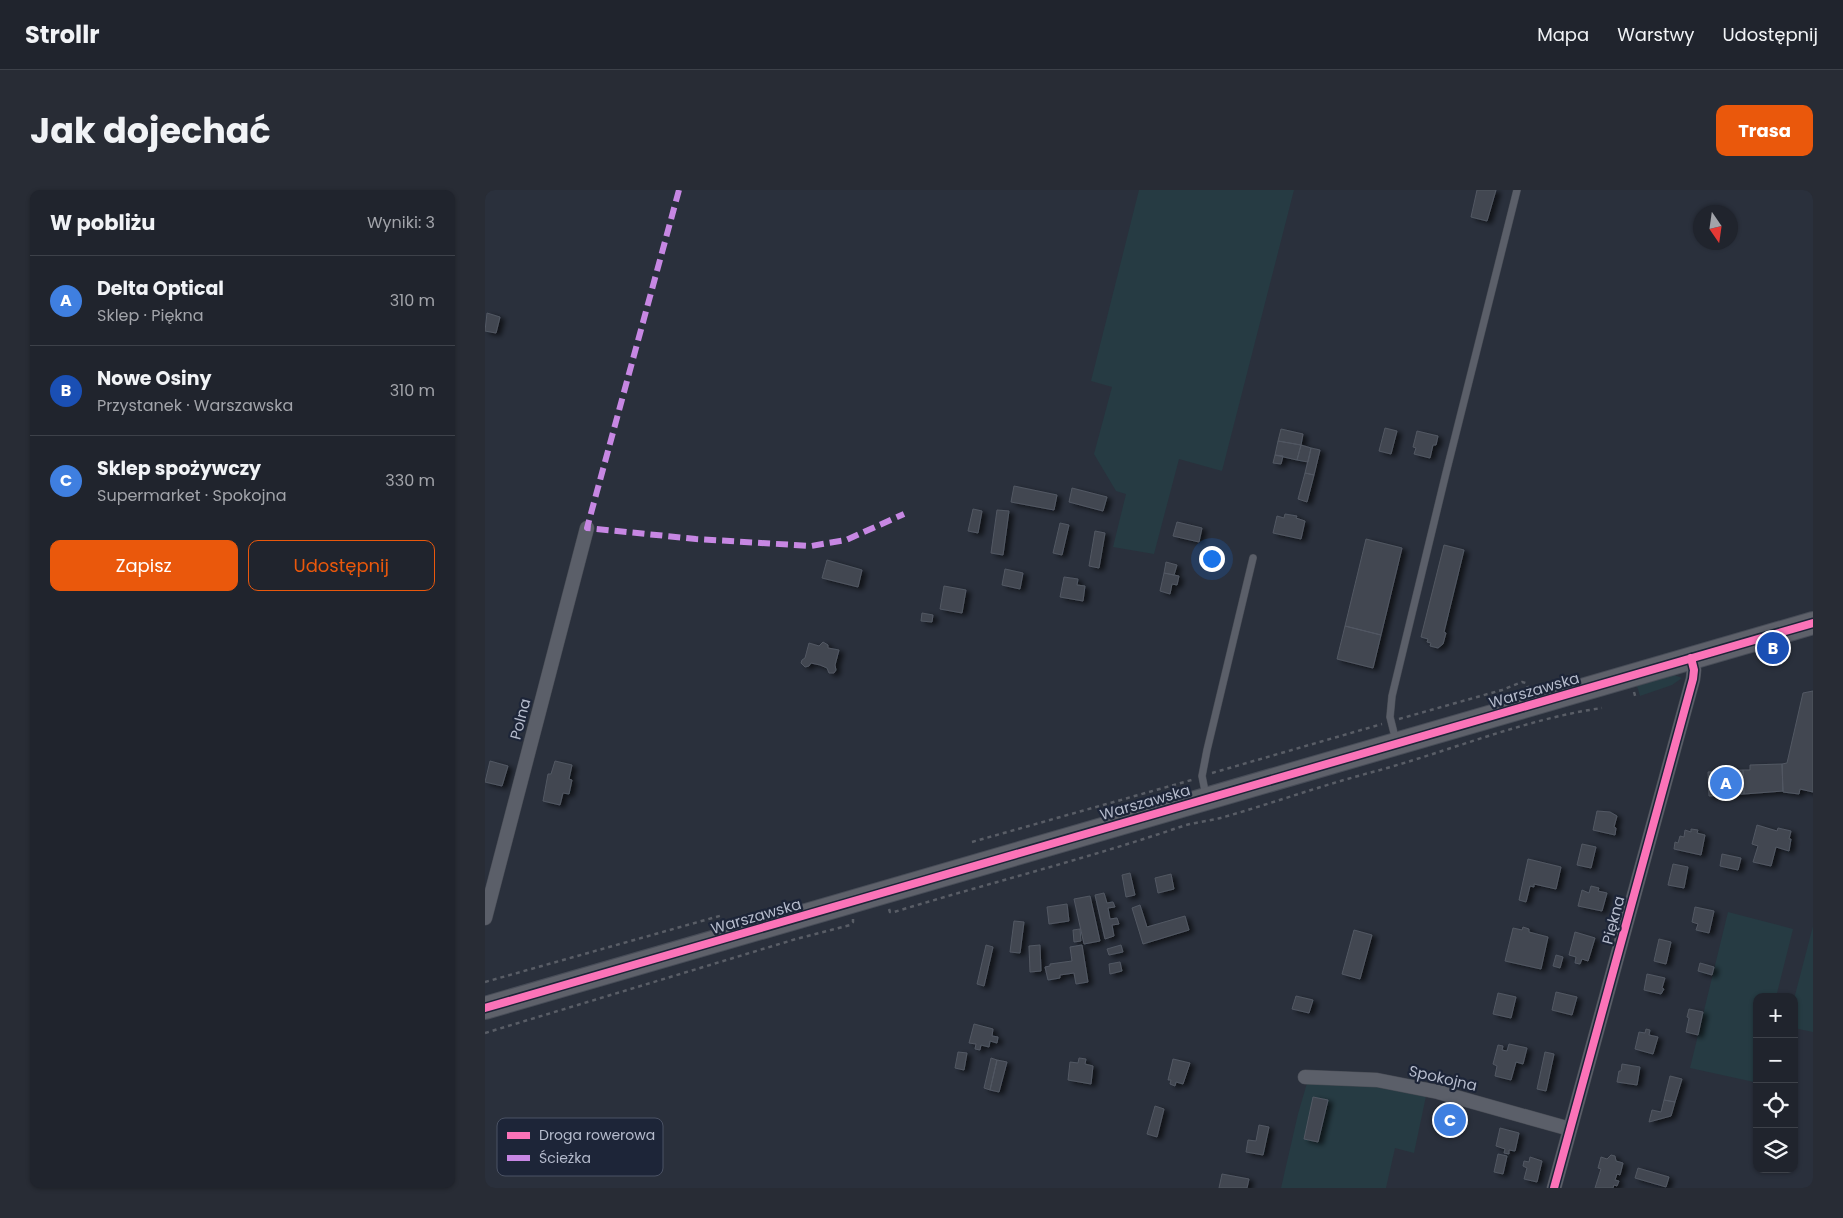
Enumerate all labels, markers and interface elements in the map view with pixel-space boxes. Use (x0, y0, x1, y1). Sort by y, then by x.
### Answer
text: Strollr (25, 18, 100, 51)
text: Mapa (1537, 22, 1589, 47)
text: Warstwy (1617, 22, 1694, 47)
text: Udostępnij (1722, 22, 1818, 47)
button: Trasa (1716, 105, 1813, 156)
text: Jak dojechać (30, 106, 271, 155)
north arrow (1693, 205, 1738, 250)
text: W pobliżu (50, 208, 155, 237)
text: Wyniki: 3 (367, 211, 435, 234)
text: Delta Optical (97, 275, 224, 302)
text: A (60, 289, 72, 312)
text: 310 m (390, 289, 435, 312)
text: Sklep · Piękna (97, 304, 204, 327)
text: Nowe Osiny (97, 365, 212, 392)
text: B (61, 379, 71, 402)
text: 310 m (390, 379, 435, 402)
text: Przystanek · Warszawska (97, 394, 293, 417)
text: Sklep spożywczy (97, 455, 261, 482)
text: C (60, 469, 72, 492)
text: 330 m (385, 469, 435, 492)
text: Supermarket · Spokojna (97, 484, 286, 507)
button: Zapisz (50, 540, 238, 591)
button: Udostępnij (248, 540, 435, 591)
your location (1199, 546, 1225, 572)
pin: B (1757, 629, 1789, 667)
street label: Warszawska (1486, 667, 1582, 713)
street label: Polna (504, 696, 536, 742)
pin: A (1710, 764, 1742, 802)
street label: Warszawska (1097, 779, 1193, 825)
street label: Warszawska (708, 893, 804, 939)
street label: Piękna (1596, 894, 1630, 946)
map controls (1753, 993, 1798, 1173)
button: + (1753, 993, 1798, 1038)
button: − (1753, 1038, 1798, 1083)
street label: Spokojna (1407, 1060, 1479, 1096)
button: locate (1753, 1083, 1798, 1128)
pin: C (1434, 1101, 1466, 1139)
legend (497, 1118, 663, 1176)
text: Droga rowerowa (539, 1125, 655, 1145)
button: layers (1753, 1128, 1798, 1173)
text: Ścieżka (539, 1148, 591, 1168)

